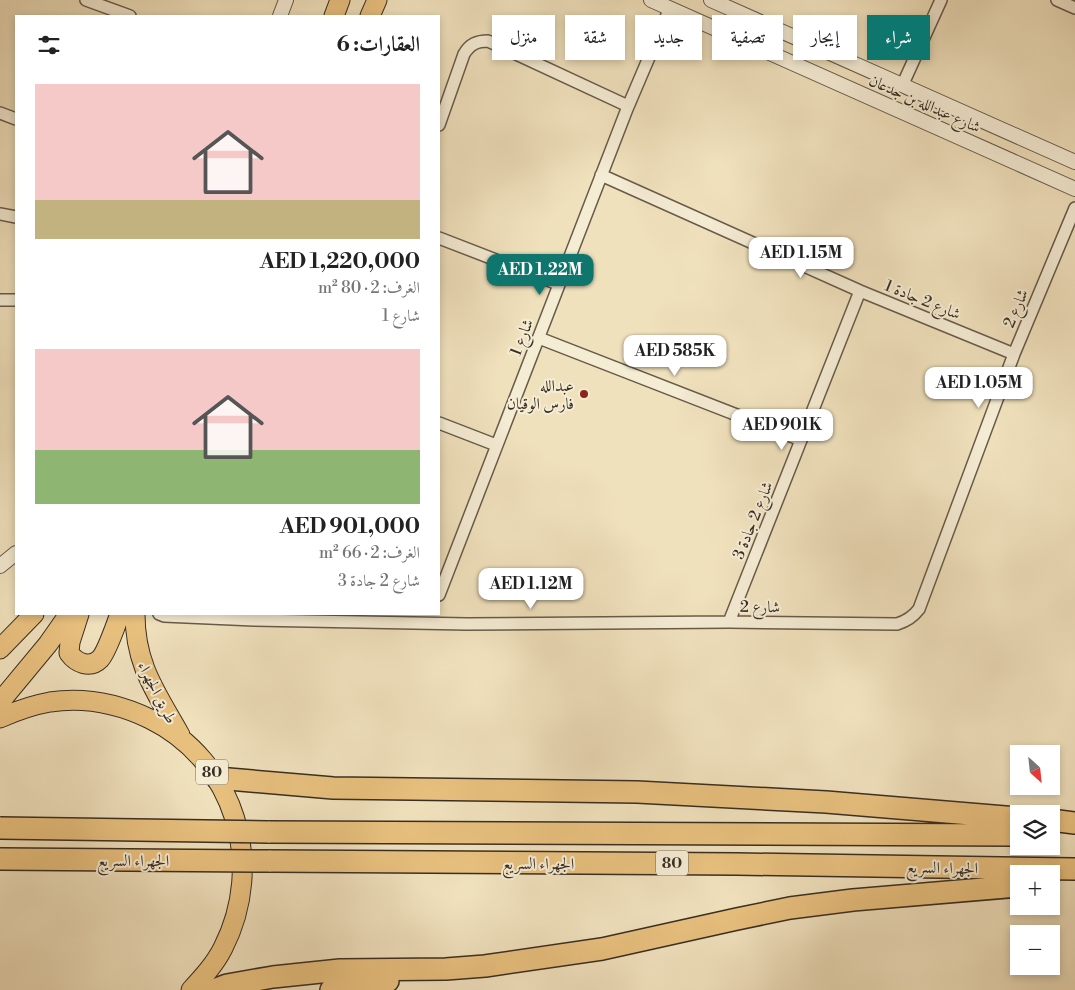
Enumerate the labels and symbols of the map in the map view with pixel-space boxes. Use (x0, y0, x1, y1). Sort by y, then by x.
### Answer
street label: شارع عبدالله بن جدعان (864, 70, 984, 140)
pin: AED 1.15M (744, 236, 858, 279)
pin: AED 1.22M (483, 254, 597, 296)
street label: شارع 2 جادة 1 (881, 276, 964, 327)
street label: شارع 2 (999, 286, 1036, 332)
street label: شارع 1 (506, 316, 541, 360)
pin: AED 585K (623, 334, 727, 377)
pin: AED 1.05M (922, 366, 1036, 409)
place label: عبدالله فارس الوقيان (507, 376, 574, 414)
marker: عبدالله فارس الوقيان (578, 388, 590, 400)
pin: AED 901K (730, 408, 834, 451)
street label: شارع 2 جادة 3 (728, 479, 780, 563)
pin: AED 1.12M (474, 568, 588, 610)
street label: شارع 2 (740, 597, 780, 620)
street label: طريق الجهراء (133, 658, 181, 727)
north arrow (1010, 745, 1060, 795)
road number: 80 (196, 760, 228, 784)
road number: 80 (656, 850, 688, 876)
street label: الجهراء السريع (97, 851, 169, 876)
street label: الجهراء السريع (502, 854, 574, 879)
street label: الجهراء السريع (906, 857, 978, 884)

